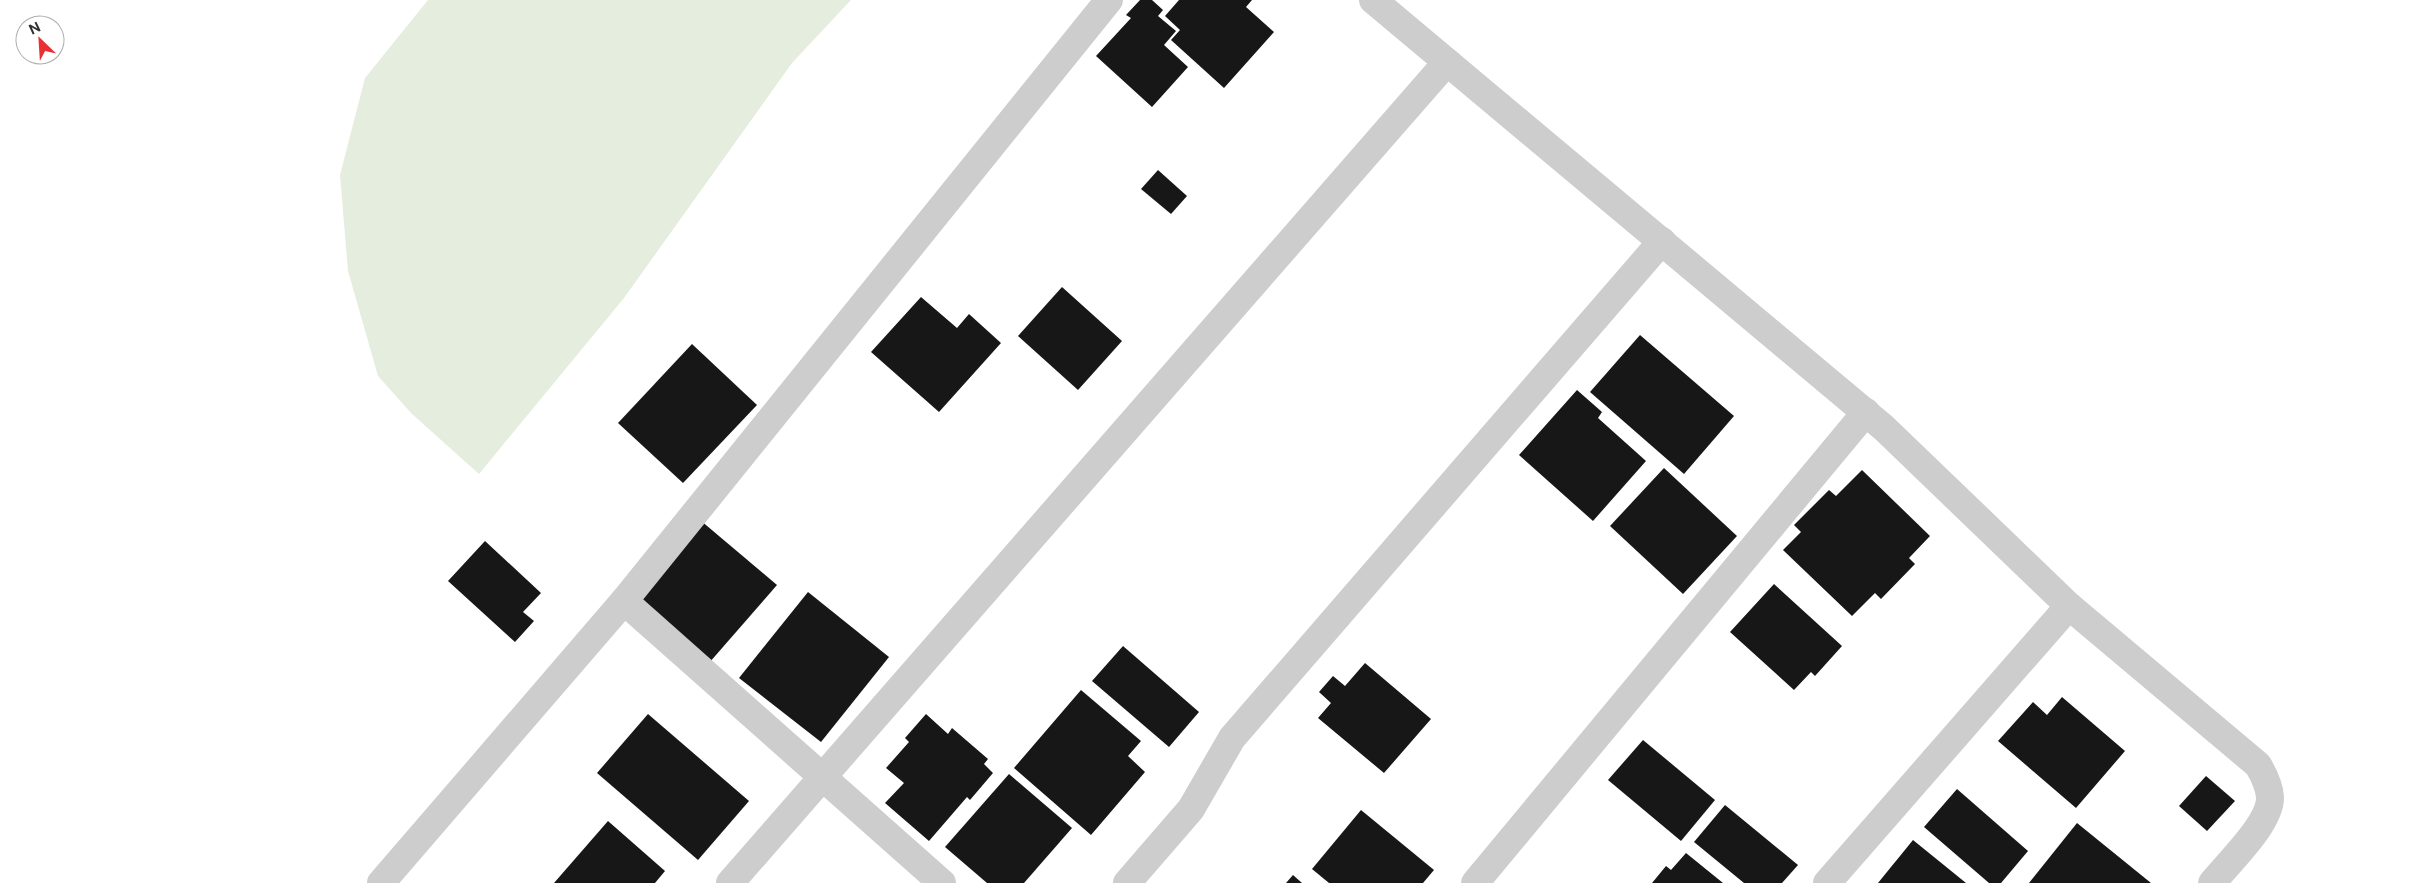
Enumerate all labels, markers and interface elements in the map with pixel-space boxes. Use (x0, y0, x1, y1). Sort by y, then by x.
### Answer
north arrow (15, 15, 65, 65)
text: N (26, 19, 43, 38)

